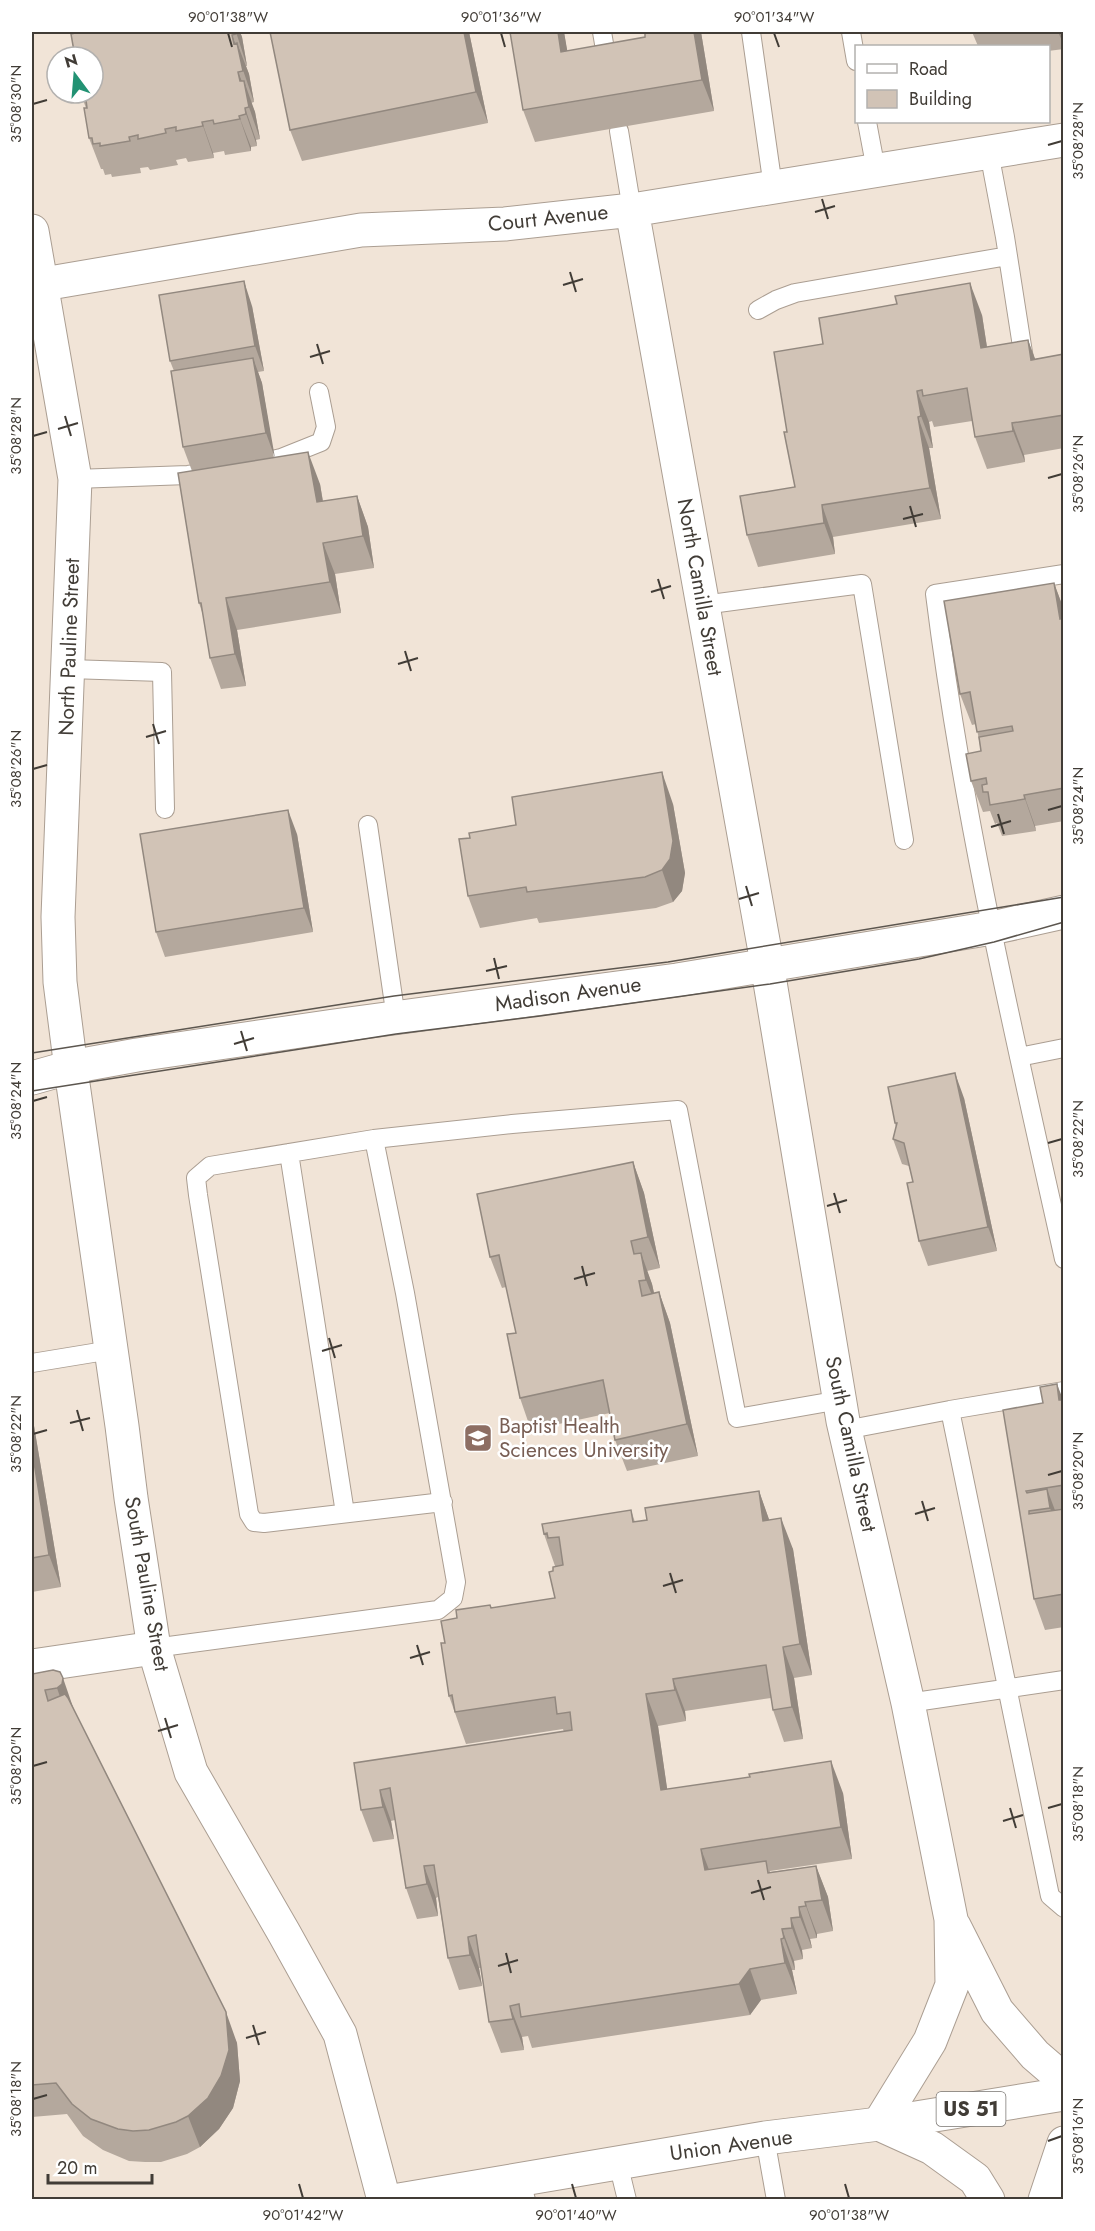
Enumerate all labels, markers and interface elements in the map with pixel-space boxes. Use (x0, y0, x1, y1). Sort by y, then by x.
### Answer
text: 90°01'38"W (188, 6, 268, 28)
text: 90°01'36"W (461, 6, 541, 28)
text: 90°01'34"W (734, 6, 814, 28)
north arrow (45, 45, 105, 105)
legend (855, 45, 1050, 123)
text: N (62, 48, 80, 74)
text: Road (909, 56, 948, 82)
text: 35°08'30"N (5, 65, 27, 143)
text: Building (909, 86, 972, 112)
text: 35°08'28"N (1067, 102, 1089, 180)
street label: Court Avenue (486, 197, 610, 239)
text: 35°08'28"N (5, 397, 27, 475)
text: 35°08'26"N (1067, 435, 1089, 513)
street label: North Camilla Street (670, 496, 730, 678)
street label: North Pauline Street (51, 558, 87, 736)
text: 35°08'26"N (5, 730, 27, 808)
text: 35°08'24"N (1067, 767, 1089, 845)
street label: Madison Avenue (493, 969, 643, 1019)
text: 35°08'24"N (5, 1062, 27, 1140)
text: 35°08'22"N (1067, 1100, 1089, 1178)
street label: South Camilla Street (818, 1353, 884, 1535)
text: 35°08'22"N (5, 1395, 27, 1473)
place label: Baptist Health Sciences University (499, 1411, 669, 1465)
school or university icon: Baptist Health Sciences University (462, 1422, 494, 1454)
text: 35°08'20"N (1067, 1432, 1089, 1510)
street label: South Pauline Street (117, 1494, 177, 1674)
text: 35°08'20"N (5, 1727, 27, 1805)
text: 35°08'18"N (1067, 1766, 1089, 1842)
text: 35°08'18"N (5, 2061, 27, 2137)
road number: US 51 (936, 2092, 1006, 2126)
text: 35°08'16"N (1067, 2098, 1089, 2174)
street label: Union Avenue (668, 2122, 795, 2168)
scale bar (48, 2147, 152, 2185)
text: 20 m (57, 2155, 97, 2181)
text: 90°01'42"W (263, 2204, 344, 2226)
text: 90°01'40"W (535, 2204, 617, 2226)
text: 90°01'38"W (809, 2204, 889, 2226)

